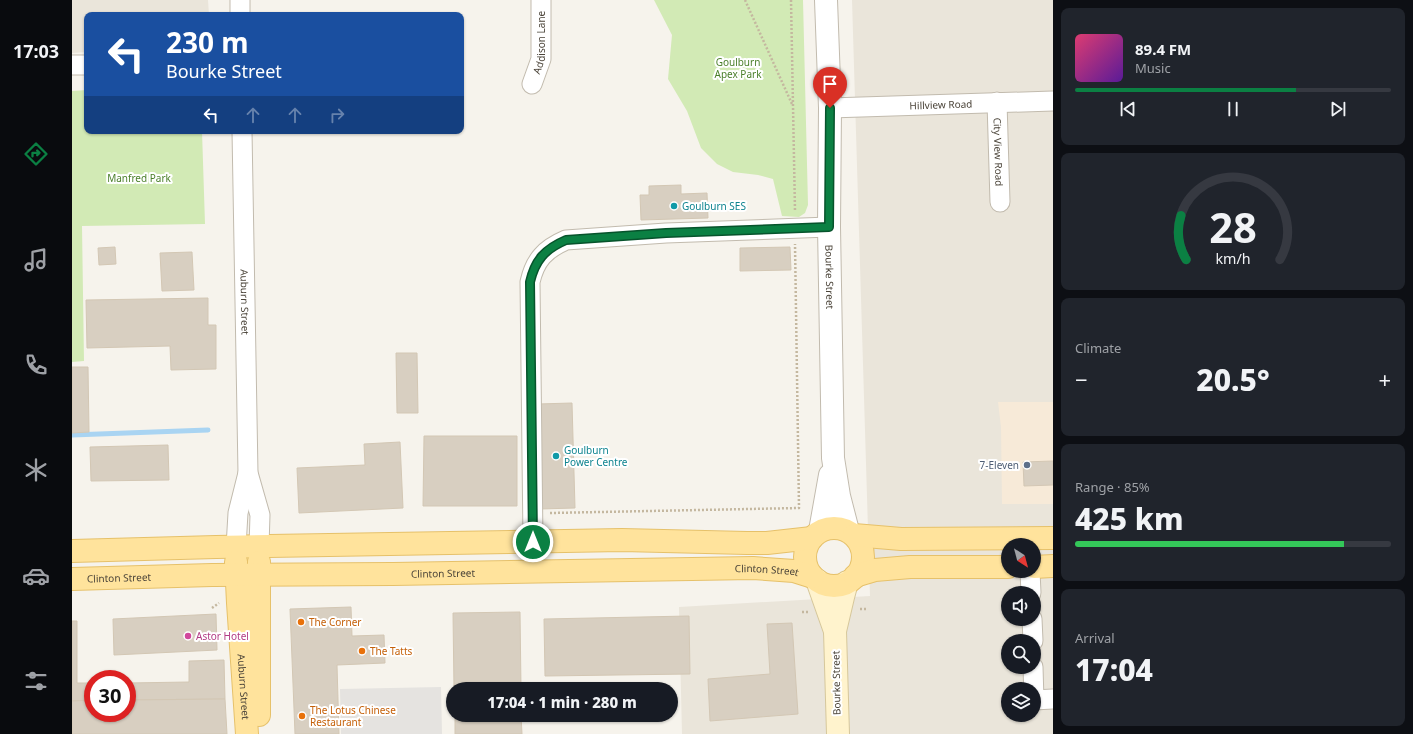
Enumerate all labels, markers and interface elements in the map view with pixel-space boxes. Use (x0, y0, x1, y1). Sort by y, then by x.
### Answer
street label: Addison Lane (529, 10, 548, 76)
text: 230 m (166, 23, 249, 61)
icon: left (100, 28, 152, 80)
text: 17:03 (13, 39, 59, 63)
text: 89.4 FM (1135, 39, 1191, 59)
park label: Goulburn Apex Park (715, 55, 762, 81)
text: Bourke Street (166, 59, 282, 83)
text: Music (1135, 59, 1171, 77)
pin (813, 67, 847, 108)
icon: arrive (819, 73, 841, 95)
street label: Hillview Road (909, 97, 973, 113)
icon: previous (1117, 98, 1139, 120)
icon: pause (1222, 98, 1244, 120)
icon: next (1327, 98, 1349, 120)
icon: left (200, 104, 222, 126)
icon: ahead (242, 104, 264, 126)
icon: ahead (284, 104, 306, 126)
icon: right (326, 104, 348, 126)
street label: City View Road (990, 117, 1007, 187)
icon: directions (22, 140, 50, 168)
park label: Manfred Park (107, 171, 172, 185)
place label: Goulburn SES (682, 199, 746, 213)
text: 28 (1209, 199, 1257, 255)
marker: Goulburn SES (669, 201, 679, 211)
street label: Bourke Street (822, 245, 837, 310)
icon: music (22, 246, 50, 274)
text: km/h (1215, 248, 1251, 267)
street label: Auburn Street (237, 269, 253, 335)
text: Climate (1075, 339, 1121, 357)
icon: phone (22, 351, 50, 379)
text: 20.5° (1196, 359, 1270, 400)
text: − (1075, 364, 1088, 394)
text: + (1378, 364, 1391, 394)
place label: Goulburn Power Centre (564, 443, 628, 469)
marker: Goulburn Power Centre (551, 451, 561, 461)
icon: climate (22, 456, 50, 484)
place label: 7-Eleven (980, 458, 1019, 472)
marker: 7-Eleven (1022, 460, 1032, 470)
text: Range · 85% (1075, 478, 1150, 496)
text: 425 km (1075, 498, 1184, 539)
position arrow (512, 521, 554, 563)
north arrow (1001, 538, 1041, 578)
map controls (1001, 538, 1041, 722)
street label: Clinton Street (735, 561, 801, 579)
icon: car (22, 562, 50, 590)
street label: Clinton Street (411, 566, 475, 581)
street label: Clinton Street (87, 570, 152, 586)
button: sound (1001, 586, 1041, 626)
place label: The Corner (309, 615, 361, 629)
marker: The Corner (296, 617, 306, 627)
place label: Astor Hotel (196, 629, 249, 643)
text: Arrival (1075, 629, 1115, 647)
marker: Astor Hotel (183, 631, 193, 641)
button: search (1001, 634, 1041, 674)
place label: The Tatts (370, 644, 413, 658)
marker: The Tatts (357, 646, 367, 656)
text: 17:04 (1075, 649, 1153, 690)
street label: Bourke Street (828, 650, 844, 715)
street label: Auburn Street (235, 653, 253, 720)
icon: filters (22, 667, 50, 695)
speed limit sign: 30 (84, 670, 136, 722)
button: layers (1001, 682, 1041, 722)
text: 17:04 · 1 min · 280 m (487, 692, 637, 712)
place label: The Lotus Chinese Restaurant (310, 703, 396, 729)
marker: The Lotus Chinese Restaurant (297, 711, 307, 721)

